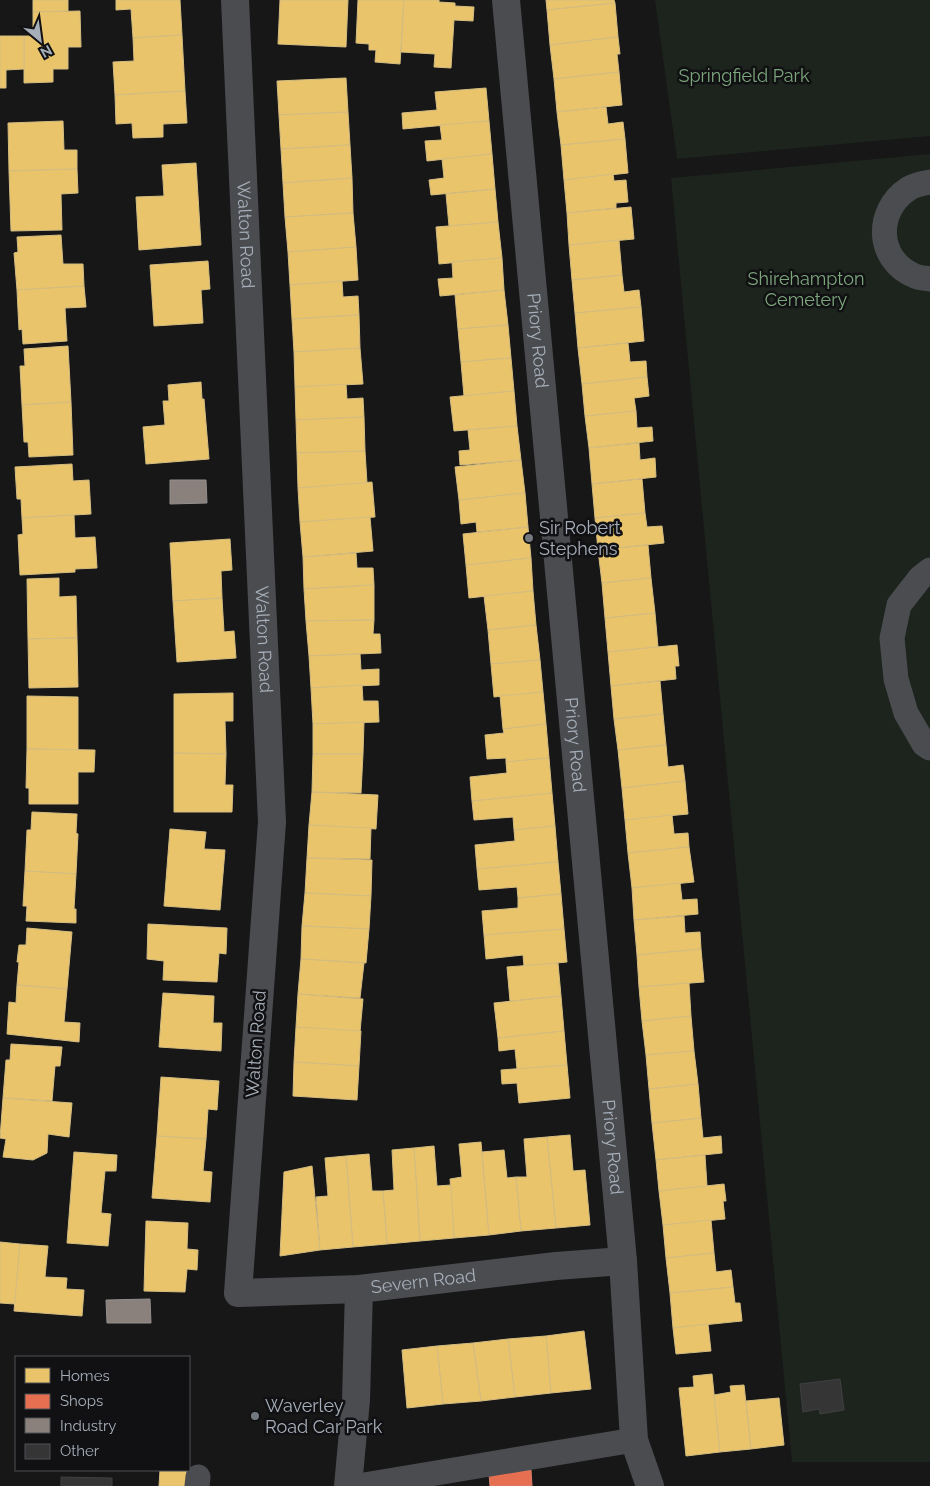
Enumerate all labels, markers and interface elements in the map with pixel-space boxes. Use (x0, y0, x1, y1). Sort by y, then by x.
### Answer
north arrow (15, 15, 65, 65)
text: N (38, 42, 55, 61)
park label: Springfield Park (679, 65, 810, 86)
street label: Walton Road (233, 181, 259, 289)
park label: Shirehampton Cemetery (748, 268, 864, 310)
street label: Priory Road (523, 292, 553, 389)
place label: Sir Robert Stephens (539, 517, 621, 559)
marker: Sir Robert Stephens (523, 532, 535, 544)
street label: Walton Road (251, 585, 277, 693)
street label: Priory Road (561, 696, 590, 793)
street label: Walton Road (241, 990, 270, 1098)
street label: Priory Road (598, 1098, 628, 1196)
street label: Severn Road (370, 1264, 477, 1298)
legend (15, 1356, 190, 1471)
text: Homes (60, 1367, 110, 1385)
text: Shops (60, 1392, 103, 1410)
place label: Waverley Road Car Park (265, 1395, 383, 1437)
marker: Waverley Road Car Park (249, 1410, 261, 1422)
text: Industry (60, 1417, 116, 1435)
text: Other (60, 1442, 100, 1460)

